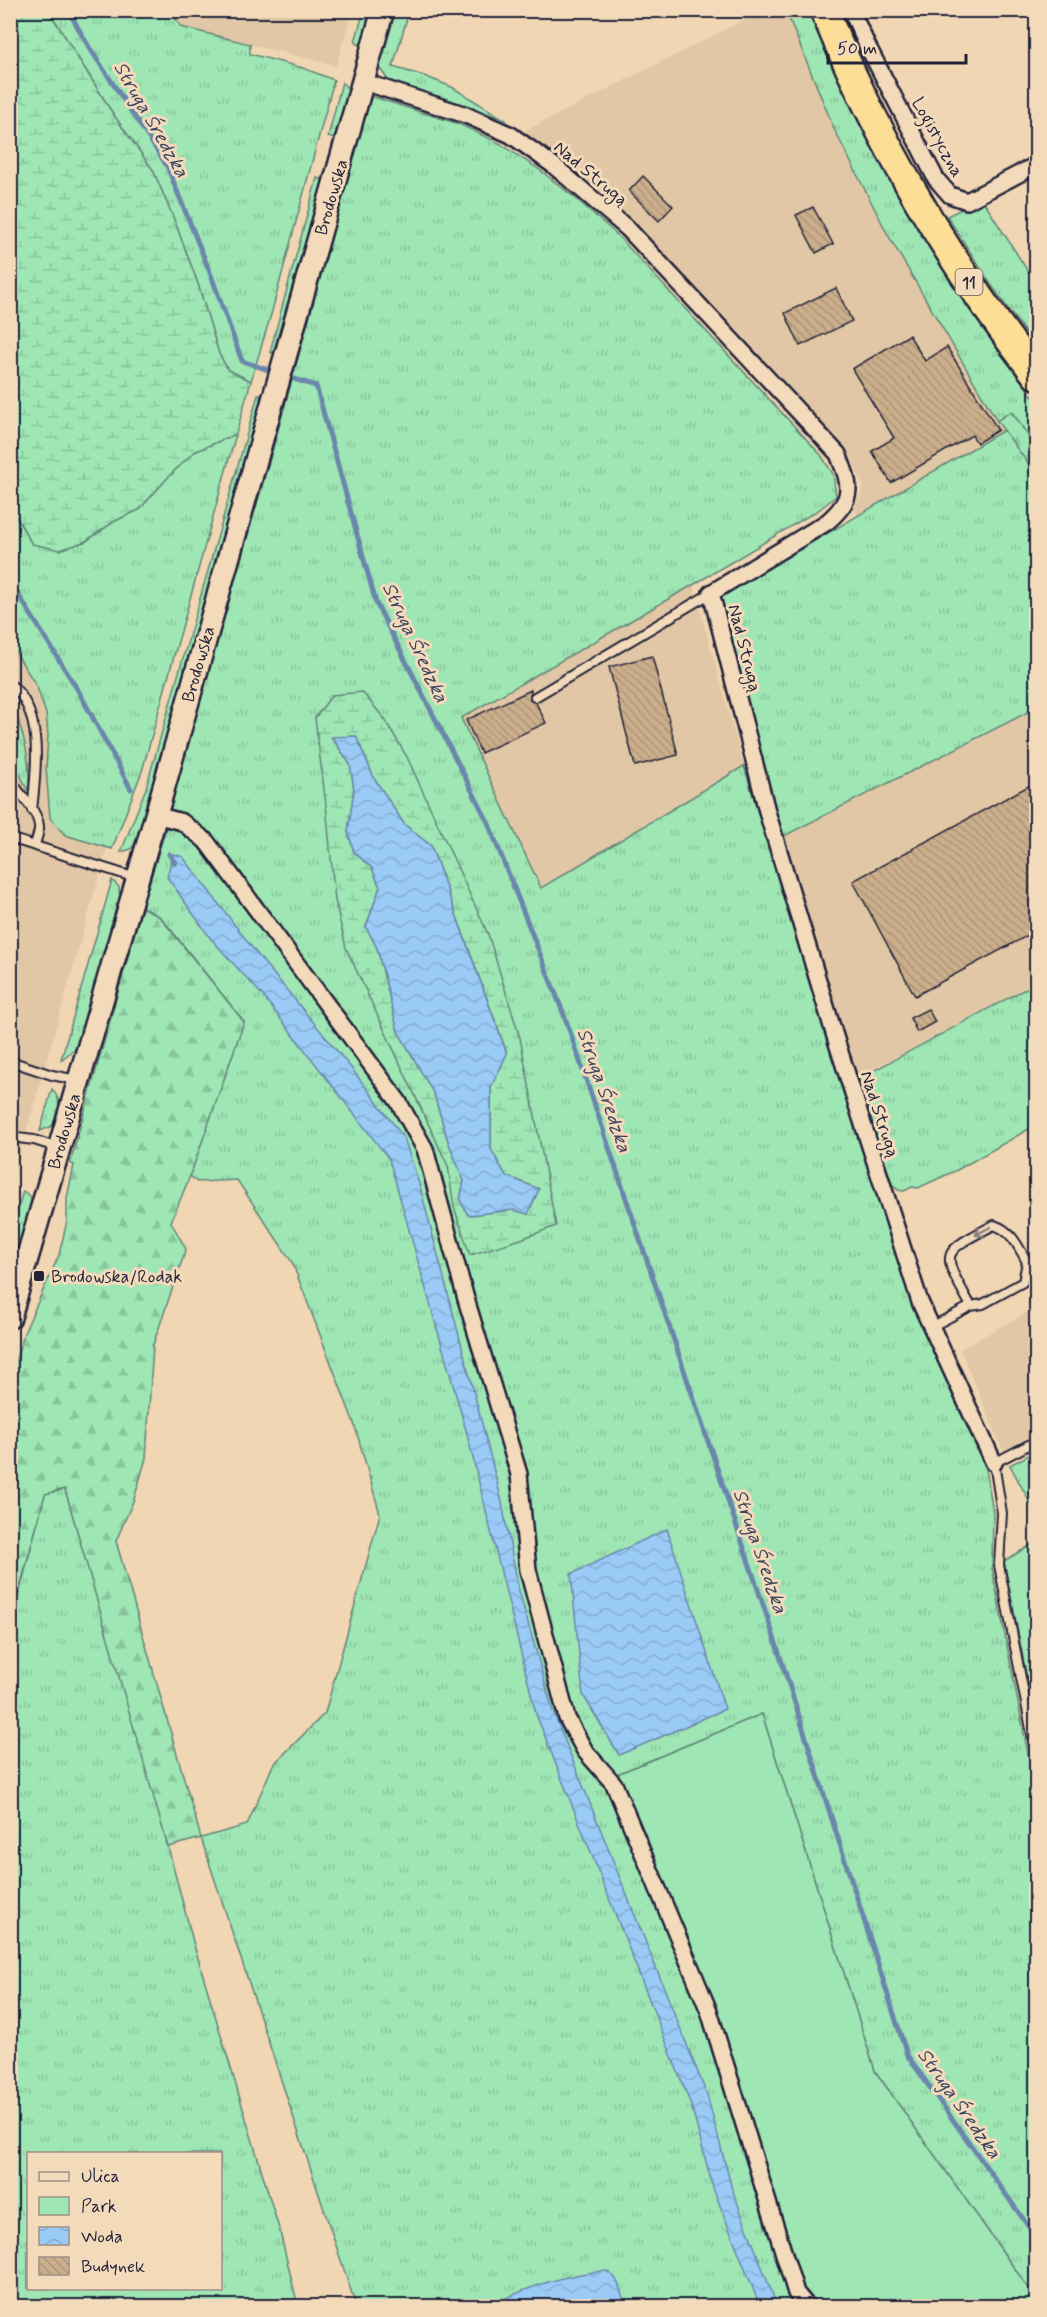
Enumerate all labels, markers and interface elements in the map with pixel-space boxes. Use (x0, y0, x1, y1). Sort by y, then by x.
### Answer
scale bar (828, 27, 966, 65)
text: 50 m (837, 37, 877, 61)
water label: Struga Średzka (107, 57, 195, 183)
street label: Logistyczna (904, 93, 969, 183)
street label: Nad Strugą (548, 136, 632, 213)
street label: Brodowska (310, 156, 354, 238)
road number: 11 (956, 269, 982, 295)
water label: Struga Średzka (375, 578, 454, 707)
street label: Nad Strugą (721, 602, 767, 695)
street label: Brodowska (177, 623, 221, 705)
water label: Struga Średzka (570, 1025, 638, 1156)
street label: Nad Strugą (853, 1068, 904, 1161)
street label: Brodowska (43, 1090, 87, 1172)
one-way arrow (975, 1226, 993, 1237)
place label: Brodowska/Rodak (51, 1265, 182, 1289)
marker: Brodowska/Rodak (32, 1269, 46, 1283)
water label: Struga Średzka (726, 1486, 794, 1617)
water label: Struga Średzka (911, 2043, 1007, 2165)
legend (27, 2152, 222, 2290)
text: Ulica (81, 2165, 120, 2189)
text: Park (81, 2195, 117, 2219)
text: Woda (81, 2225, 123, 2249)
text: Budynek (81, 2255, 145, 2279)

